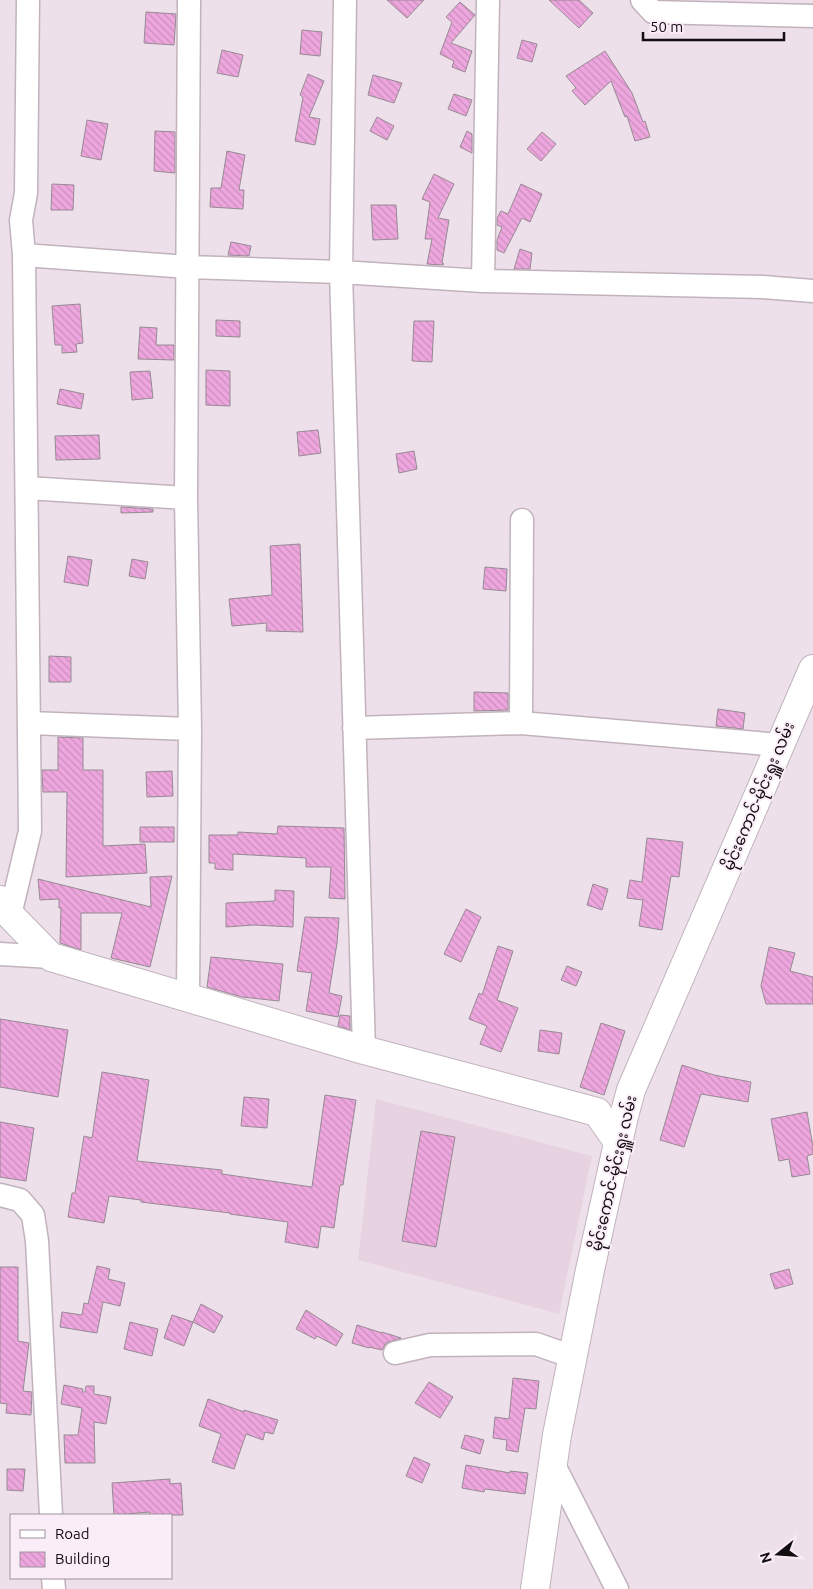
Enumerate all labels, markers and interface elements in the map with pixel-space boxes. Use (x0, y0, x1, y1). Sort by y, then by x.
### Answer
scale bar (643, 10, 784, 42)
text: 50 m (650, 18, 683, 35)
street label: မိုင်းကောင်-မိုင်းရှူး လမ်း (717, 718, 803, 875)
street label: မိုင်းကောင်-မိုင်းရှူး လမ်း (584, 1093, 646, 1254)
legend (10, 1514, 172, 1579)
text: Road (55, 1525, 90, 1542)
north arrow (753, 1529, 803, 1579)
text: Building (55, 1550, 110, 1567)
text: N (756, 1550, 775, 1565)

